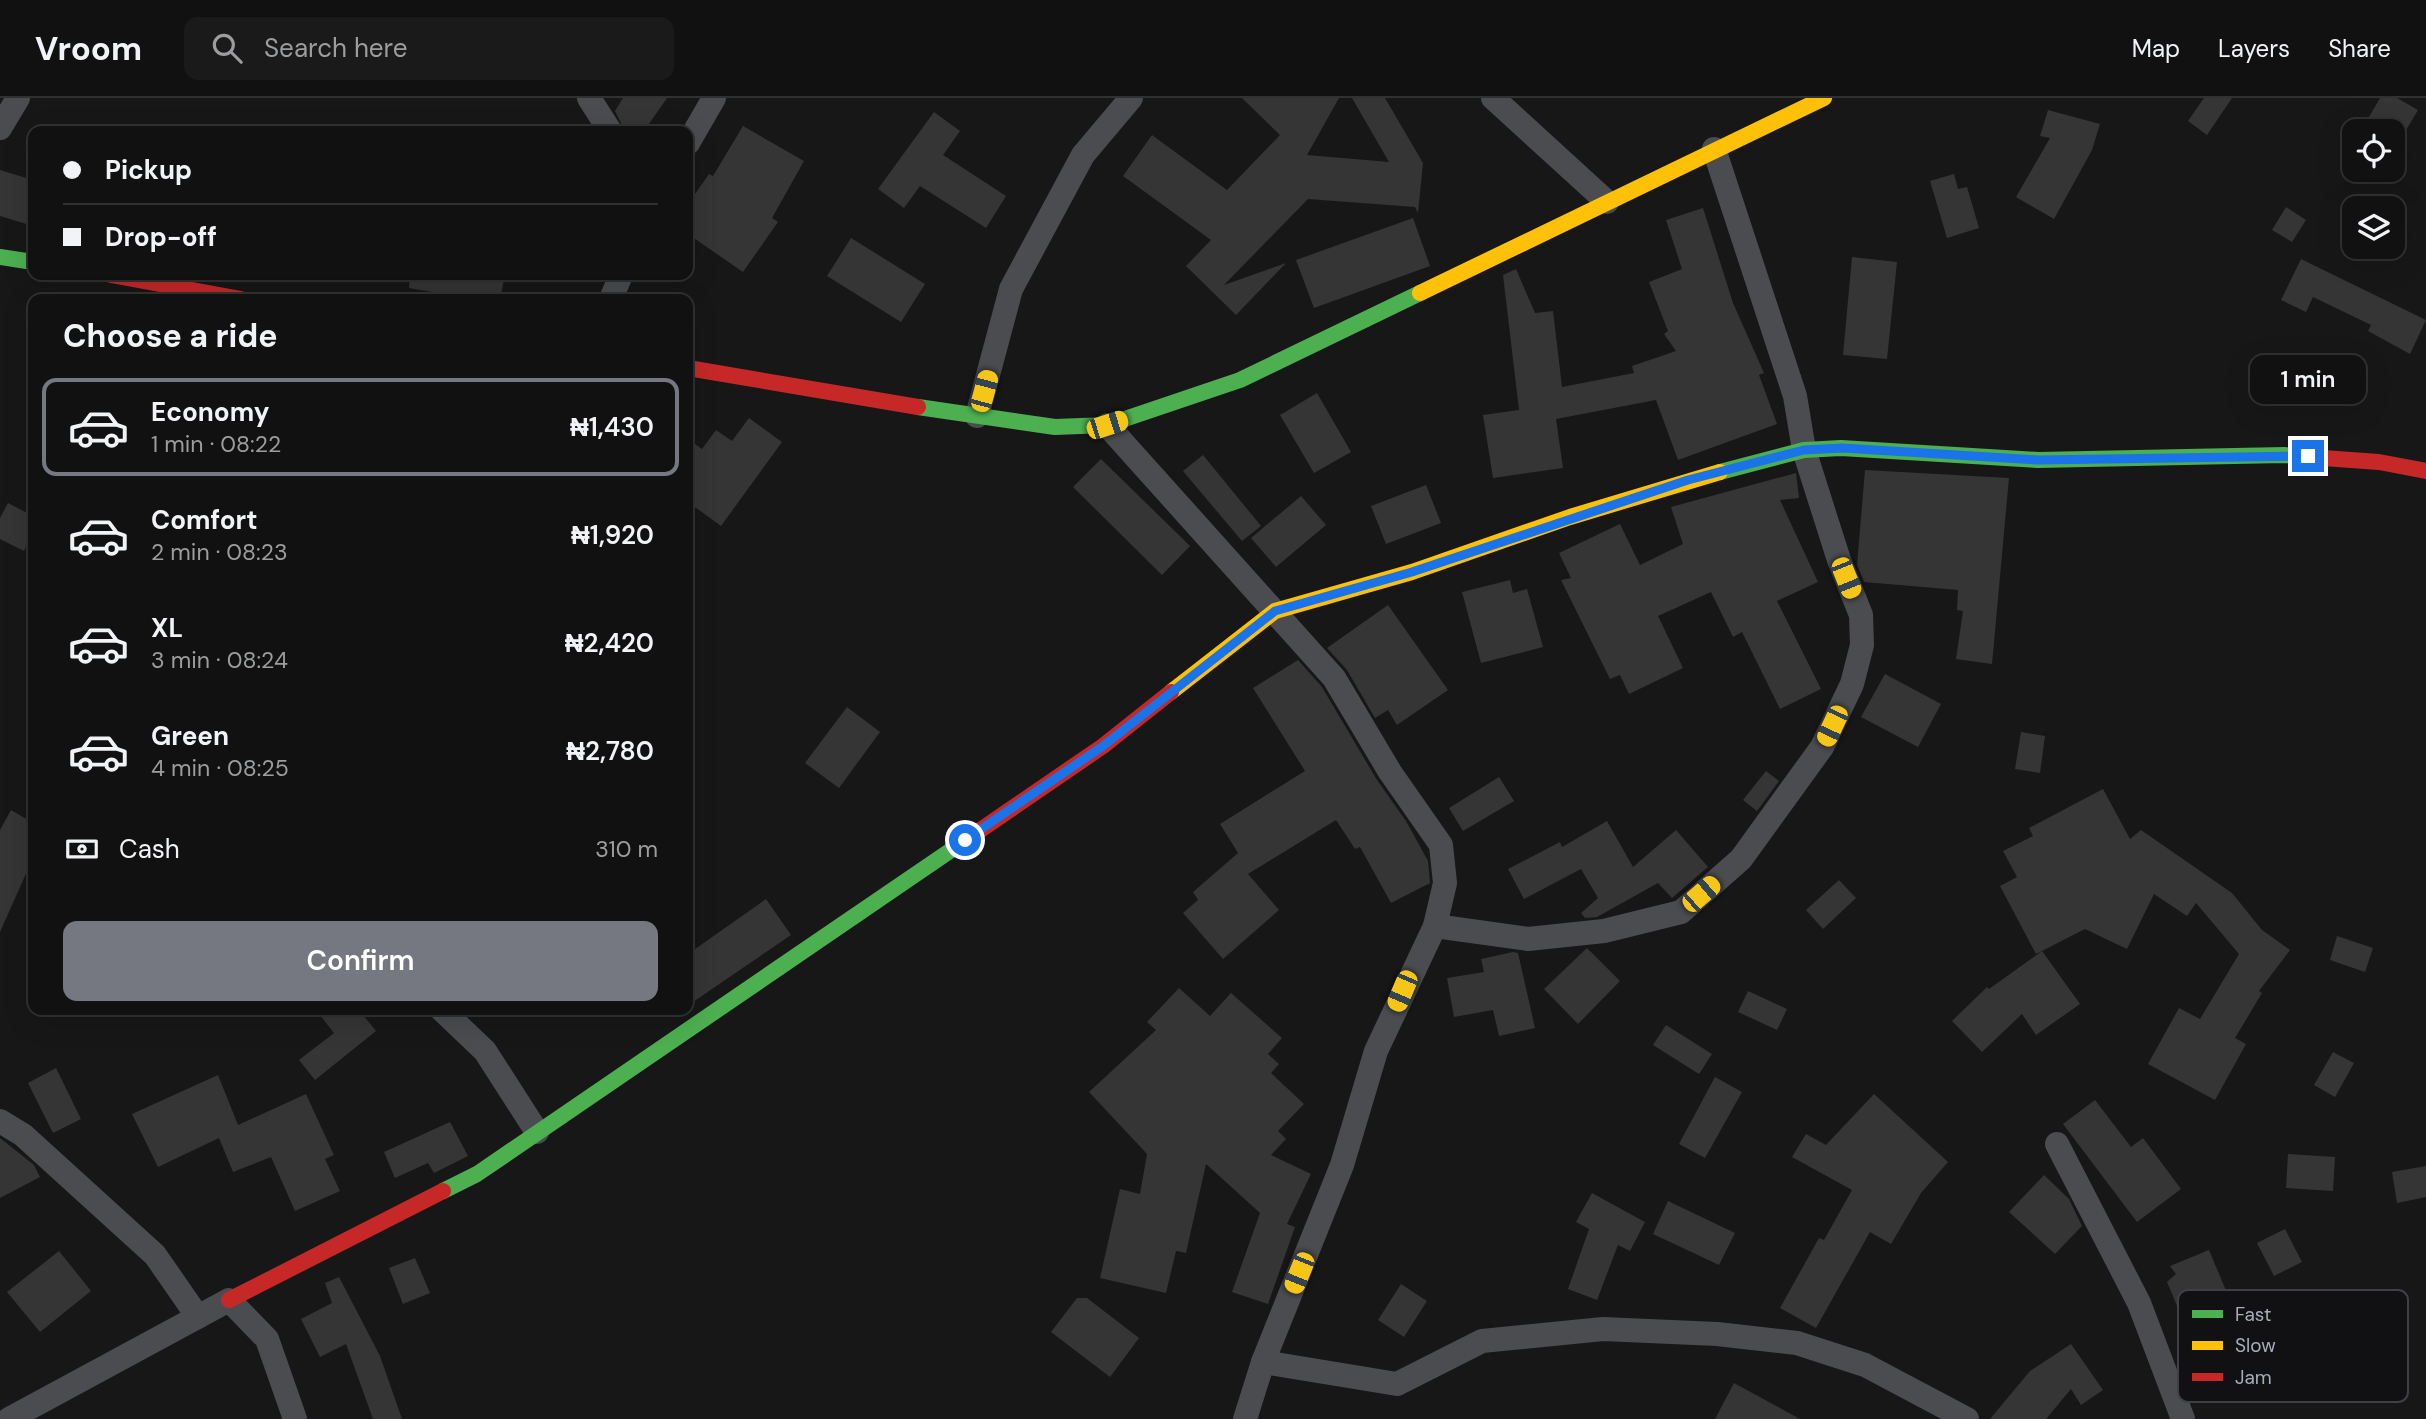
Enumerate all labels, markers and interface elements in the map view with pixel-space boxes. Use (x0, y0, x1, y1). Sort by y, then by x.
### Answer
search box (184, 17, 674, 80)
text: Vroom (35, 27, 142, 70)
icon: search (208, 29, 246, 67)
text: Search here (264, 31, 408, 65)
text: Map (2132, 33, 2180, 64)
text: Layers (2218, 33, 2290, 64)
text: Share (2328, 33, 2391, 64)
map controls (2342, 119, 2405, 259)
button: locate (2342, 119, 2405, 182)
text: Pickup (105, 153, 192, 187)
button: layers (2342, 196, 2405, 259)
text: Drop-off (105, 220, 217, 254)
text: Choose a ride (63, 315, 278, 357)
callout: 1 min (2250, 354, 2366, 404)
text: 1 min (2281, 364, 2335, 394)
car (969, 368, 1000, 414)
text: Economy (151, 395, 269, 429)
icon: car (67, 396, 130, 459)
car (1084, 409, 1131, 441)
text: ₦1,430 (570, 410, 654, 444)
text: 1 min · 08:22 (151, 429, 281, 459)
route end (2292, 440, 2324, 472)
text: Comfort (151, 503, 257, 537)
icon: car (67, 504, 130, 567)
text: ₦1,920 (571, 518, 654, 552)
text: 2 min · 08:23 (151, 537, 288, 567)
car (1829, 555, 1864, 601)
text: XL (151, 611, 183, 645)
icon: car (67, 612, 130, 675)
text: ₦2,420 (565, 626, 654, 660)
text: 3 min · 08:24 (151, 645, 288, 675)
car (1814, 703, 1851, 749)
text: Green (151, 719, 229, 753)
icon: car (67, 720, 130, 783)
text: ₦2,780 (566, 734, 654, 768)
text: 4 min · 08:25 (151, 753, 289, 783)
route start (949, 824, 981, 856)
icon: cash (63, 830, 101, 868)
text: Cash (119, 832, 180, 866)
text: 310 m (595, 834, 658, 864)
car (1679, 872, 1724, 916)
button: Confirm (63, 921, 658, 1001)
car (1385, 968, 1420, 1014)
car (1282, 1250, 1317, 1296)
legend (2178, 1290, 2408, 1402)
text: Fast (2235, 1302, 2271, 1327)
text: Slow (2235, 1333, 2276, 1358)
text: Jam (2235, 1365, 2272, 1390)

